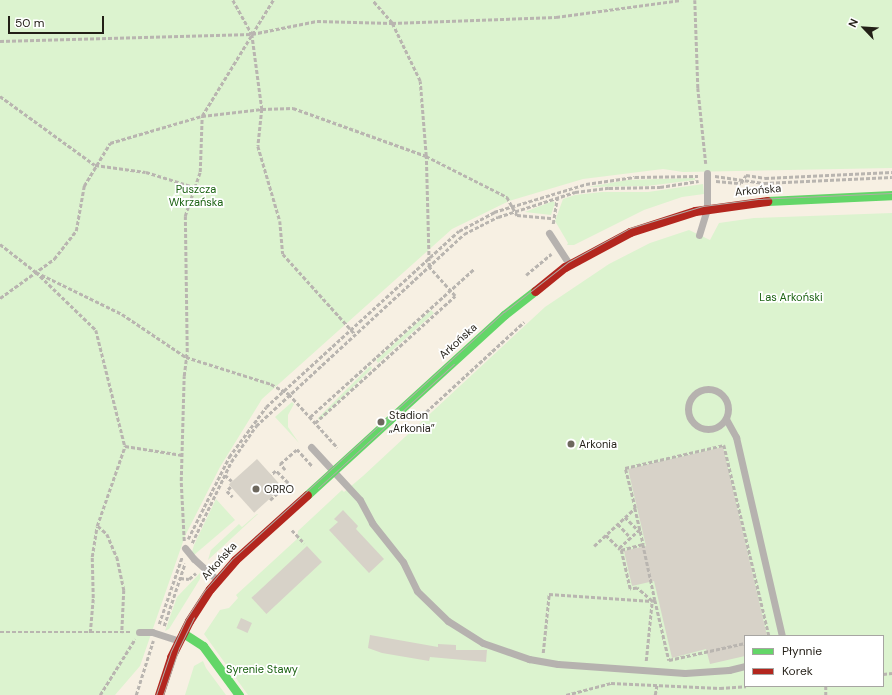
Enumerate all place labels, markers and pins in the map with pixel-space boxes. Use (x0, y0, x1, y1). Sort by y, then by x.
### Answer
place label: Stadion „Arkonia” (389, 409, 435, 435)
marker: Stadion „Arkonia” (376, 417, 386, 427)
place label: Arkonia (579, 437, 617, 451)
marker: Arkonia (566, 439, 576, 449)
place label: ORRO (264, 482, 294, 496)
marker: ORRO (251, 484, 261, 494)

